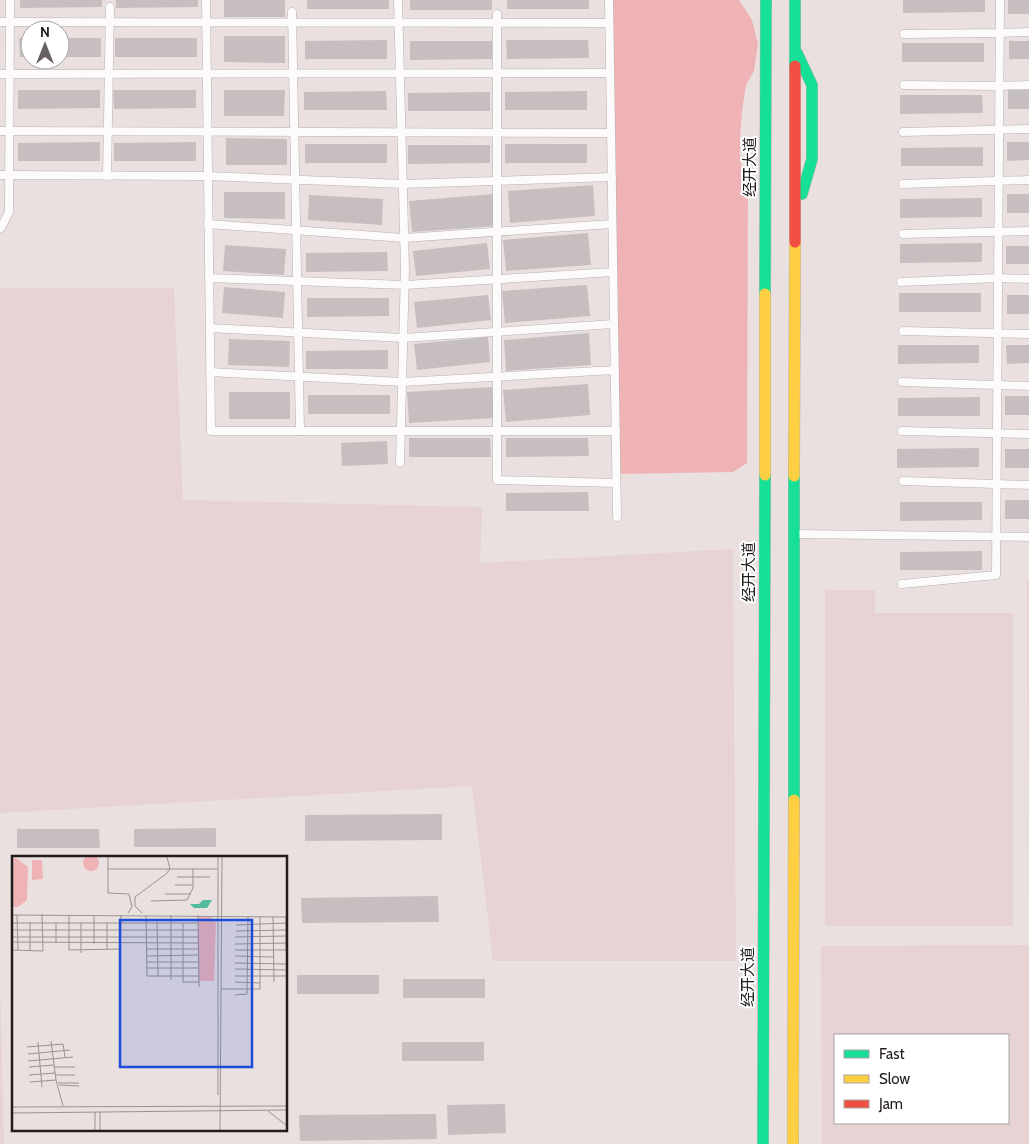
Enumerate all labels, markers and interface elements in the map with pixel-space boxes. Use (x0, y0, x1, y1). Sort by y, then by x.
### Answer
north arrow (20, 20, 70, 70)
text: N (40, 23, 50, 41)
street label: 经开大道 (741, 137, 759, 197)
street label: 经开大道 (740, 542, 758, 602)
inset map (12, 856, 288, 1132)
street label: 经开大道 (739, 947, 757, 1007)
legend (834, 1034, 1009, 1124)
text: Fast (879, 1045, 904, 1063)
text: Slow (879, 1070, 910, 1088)
text: Jam (878, 1095, 903, 1113)

